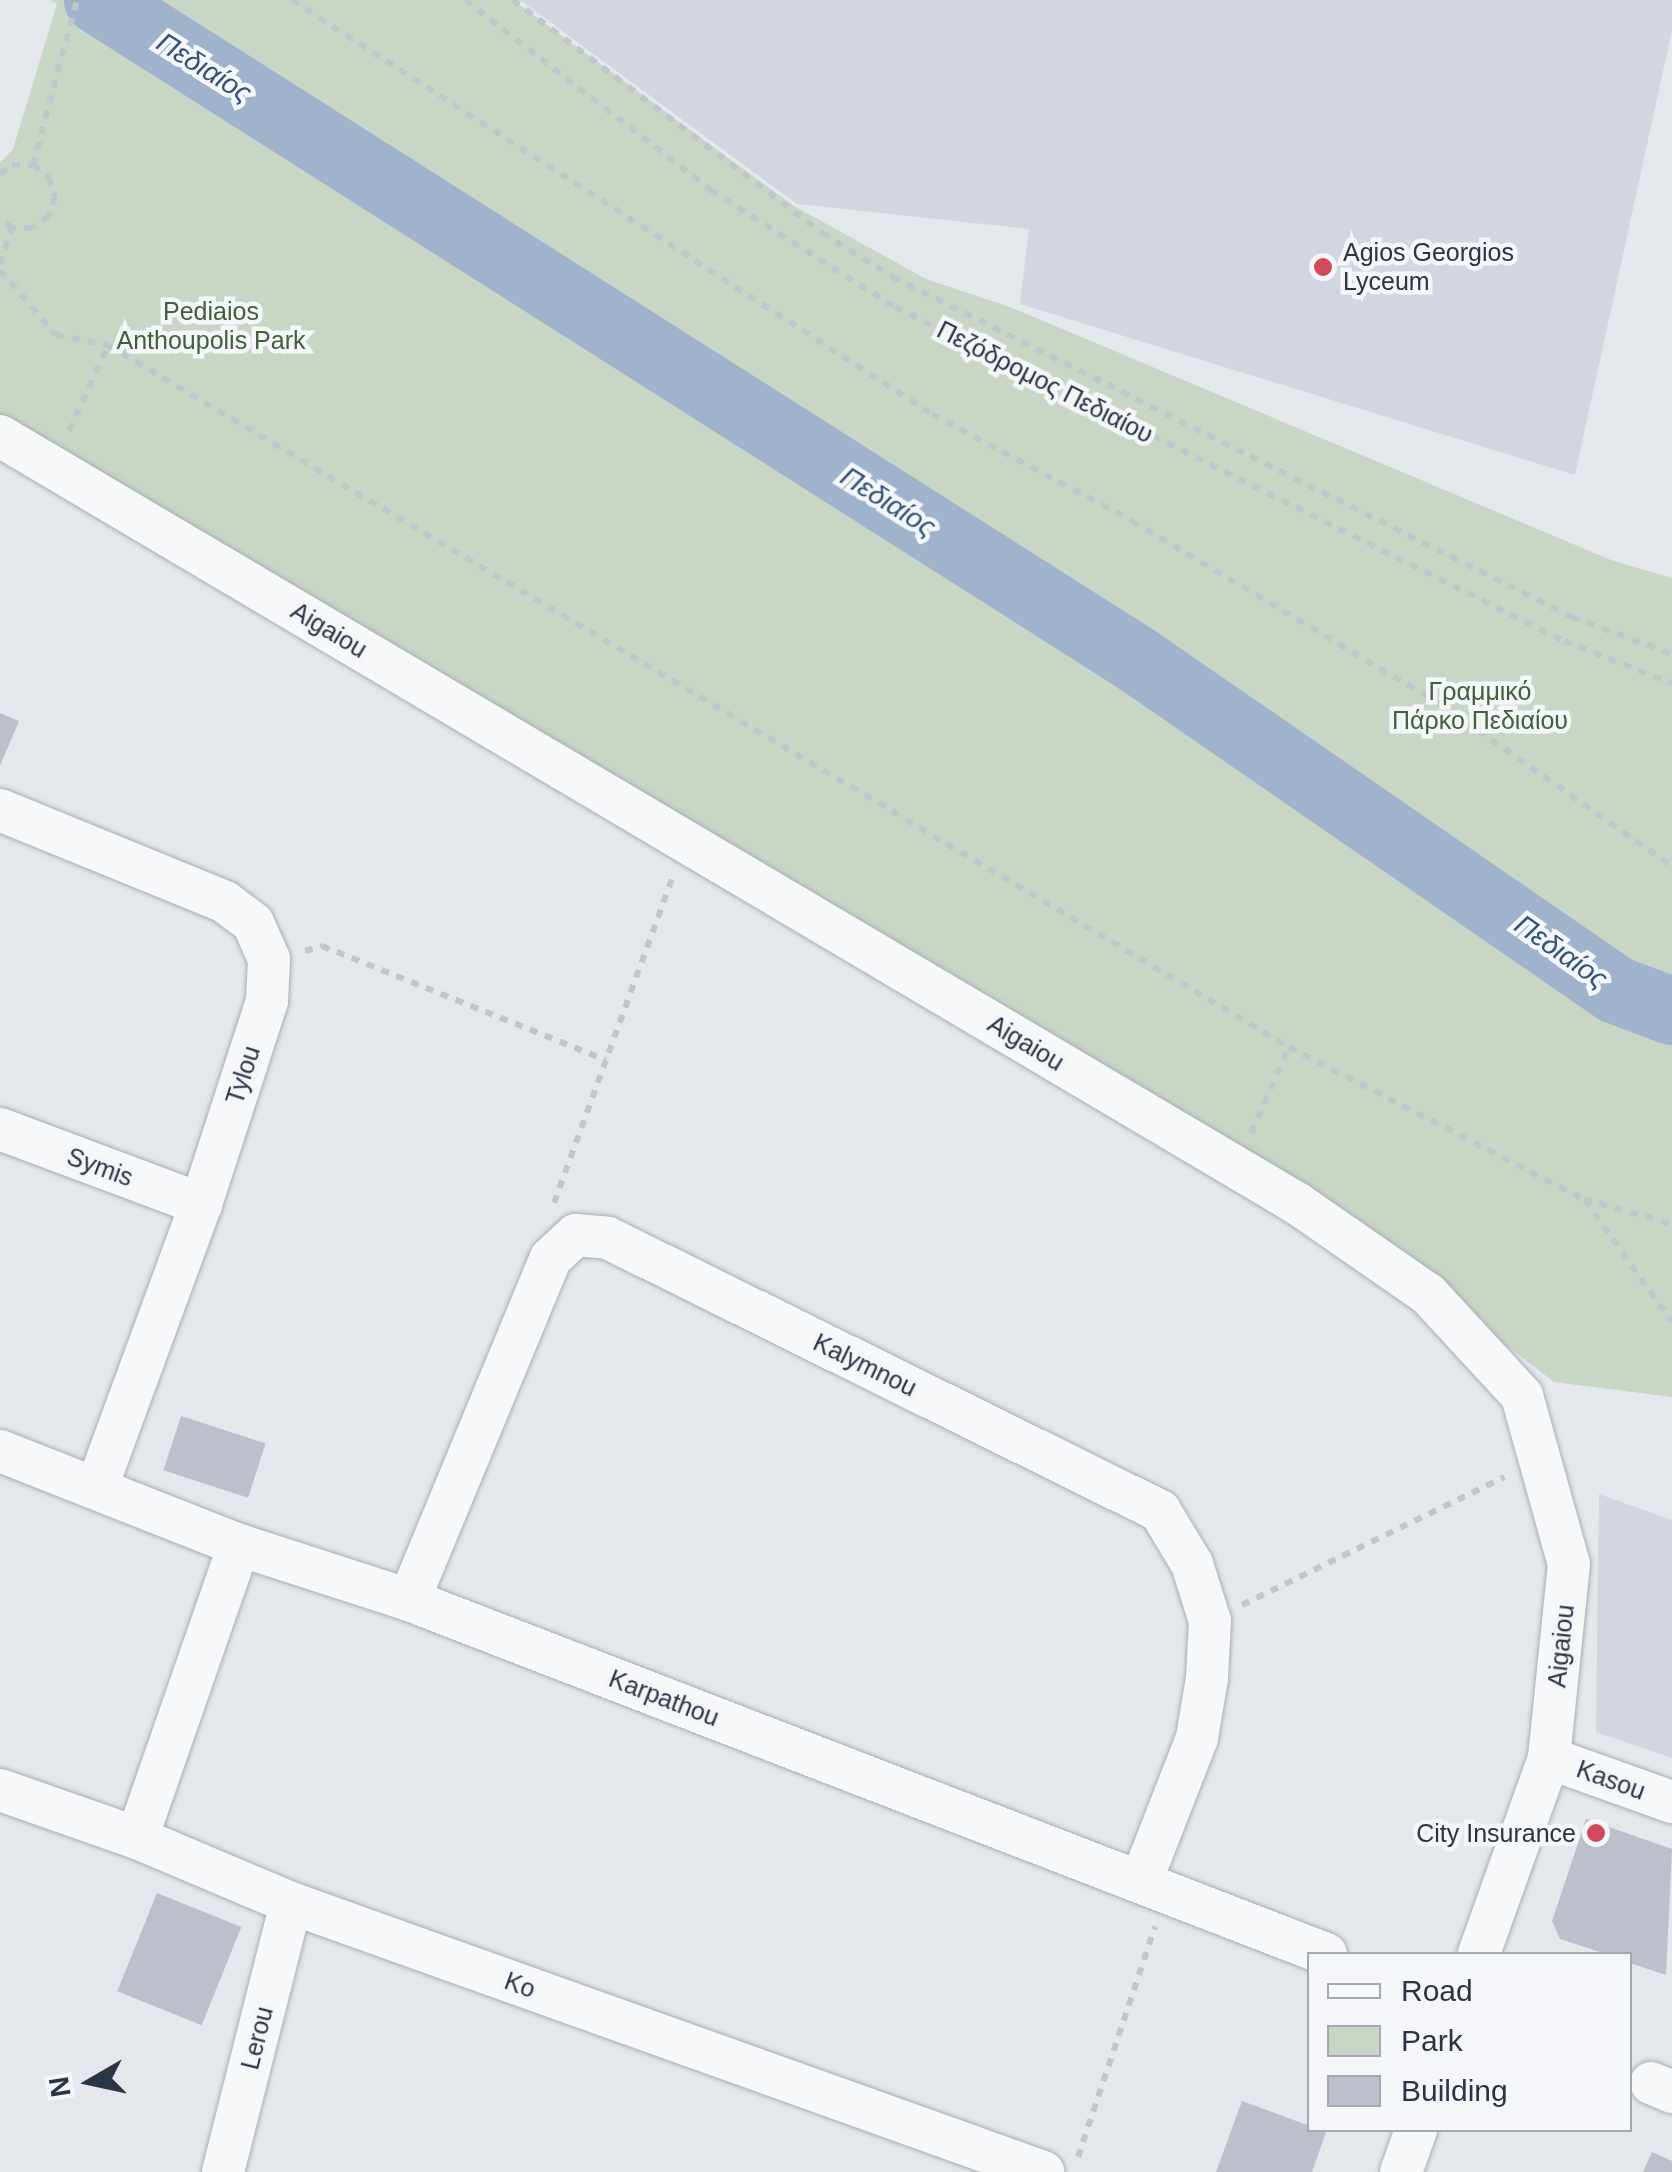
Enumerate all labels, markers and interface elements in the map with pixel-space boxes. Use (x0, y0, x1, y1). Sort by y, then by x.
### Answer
water label: Πεδιαίος (150, 26, 258, 110)
place label: Agios Georgios Lyceum (1343, 238, 1514, 297)
marker: Agios Georgios Lyceum (1312, 256, 1334, 278)
park label: Pediaios Anthoupolis Park (116, 297, 306, 356)
street label: Πεζόδρομος Πεδιαίου (932, 315, 1158, 449)
water label: Πεδιαίος (834, 460, 942, 544)
street label: Aigaiou (286, 596, 372, 664)
park label: Γραμμικό Πάρκο Πεδιαίου (1392, 677, 1568, 736)
water label: Πεδιαίος (1508, 908, 1614, 996)
street label: Aigaiou (983, 1009, 1069, 1077)
street label: Tylou (220, 1042, 266, 1108)
street label: Symis (63, 1141, 137, 1193)
street label: Kalymnou (808, 1327, 922, 1403)
street label: Aigaiou (1542, 1603, 1580, 1689)
street label: Karpathou (605, 1663, 723, 1733)
street label: Kasou (1573, 1754, 1649, 1806)
place label: City Insurance (1416, 1818, 1576, 1848)
marker: City Insurance (1585, 1822, 1607, 1844)
legend (1307, 1952, 1632, 2132)
street label: Ko (501, 1966, 539, 2004)
text: Road (1401, 1974, 1473, 2007)
street label: Lerou (235, 2003, 279, 2073)
text: Park (1401, 2024, 1463, 2057)
north arrow (40, 2032, 140, 2132)
text: N (43, 2074, 77, 2099)
text: Building (1401, 2074, 1508, 2107)

